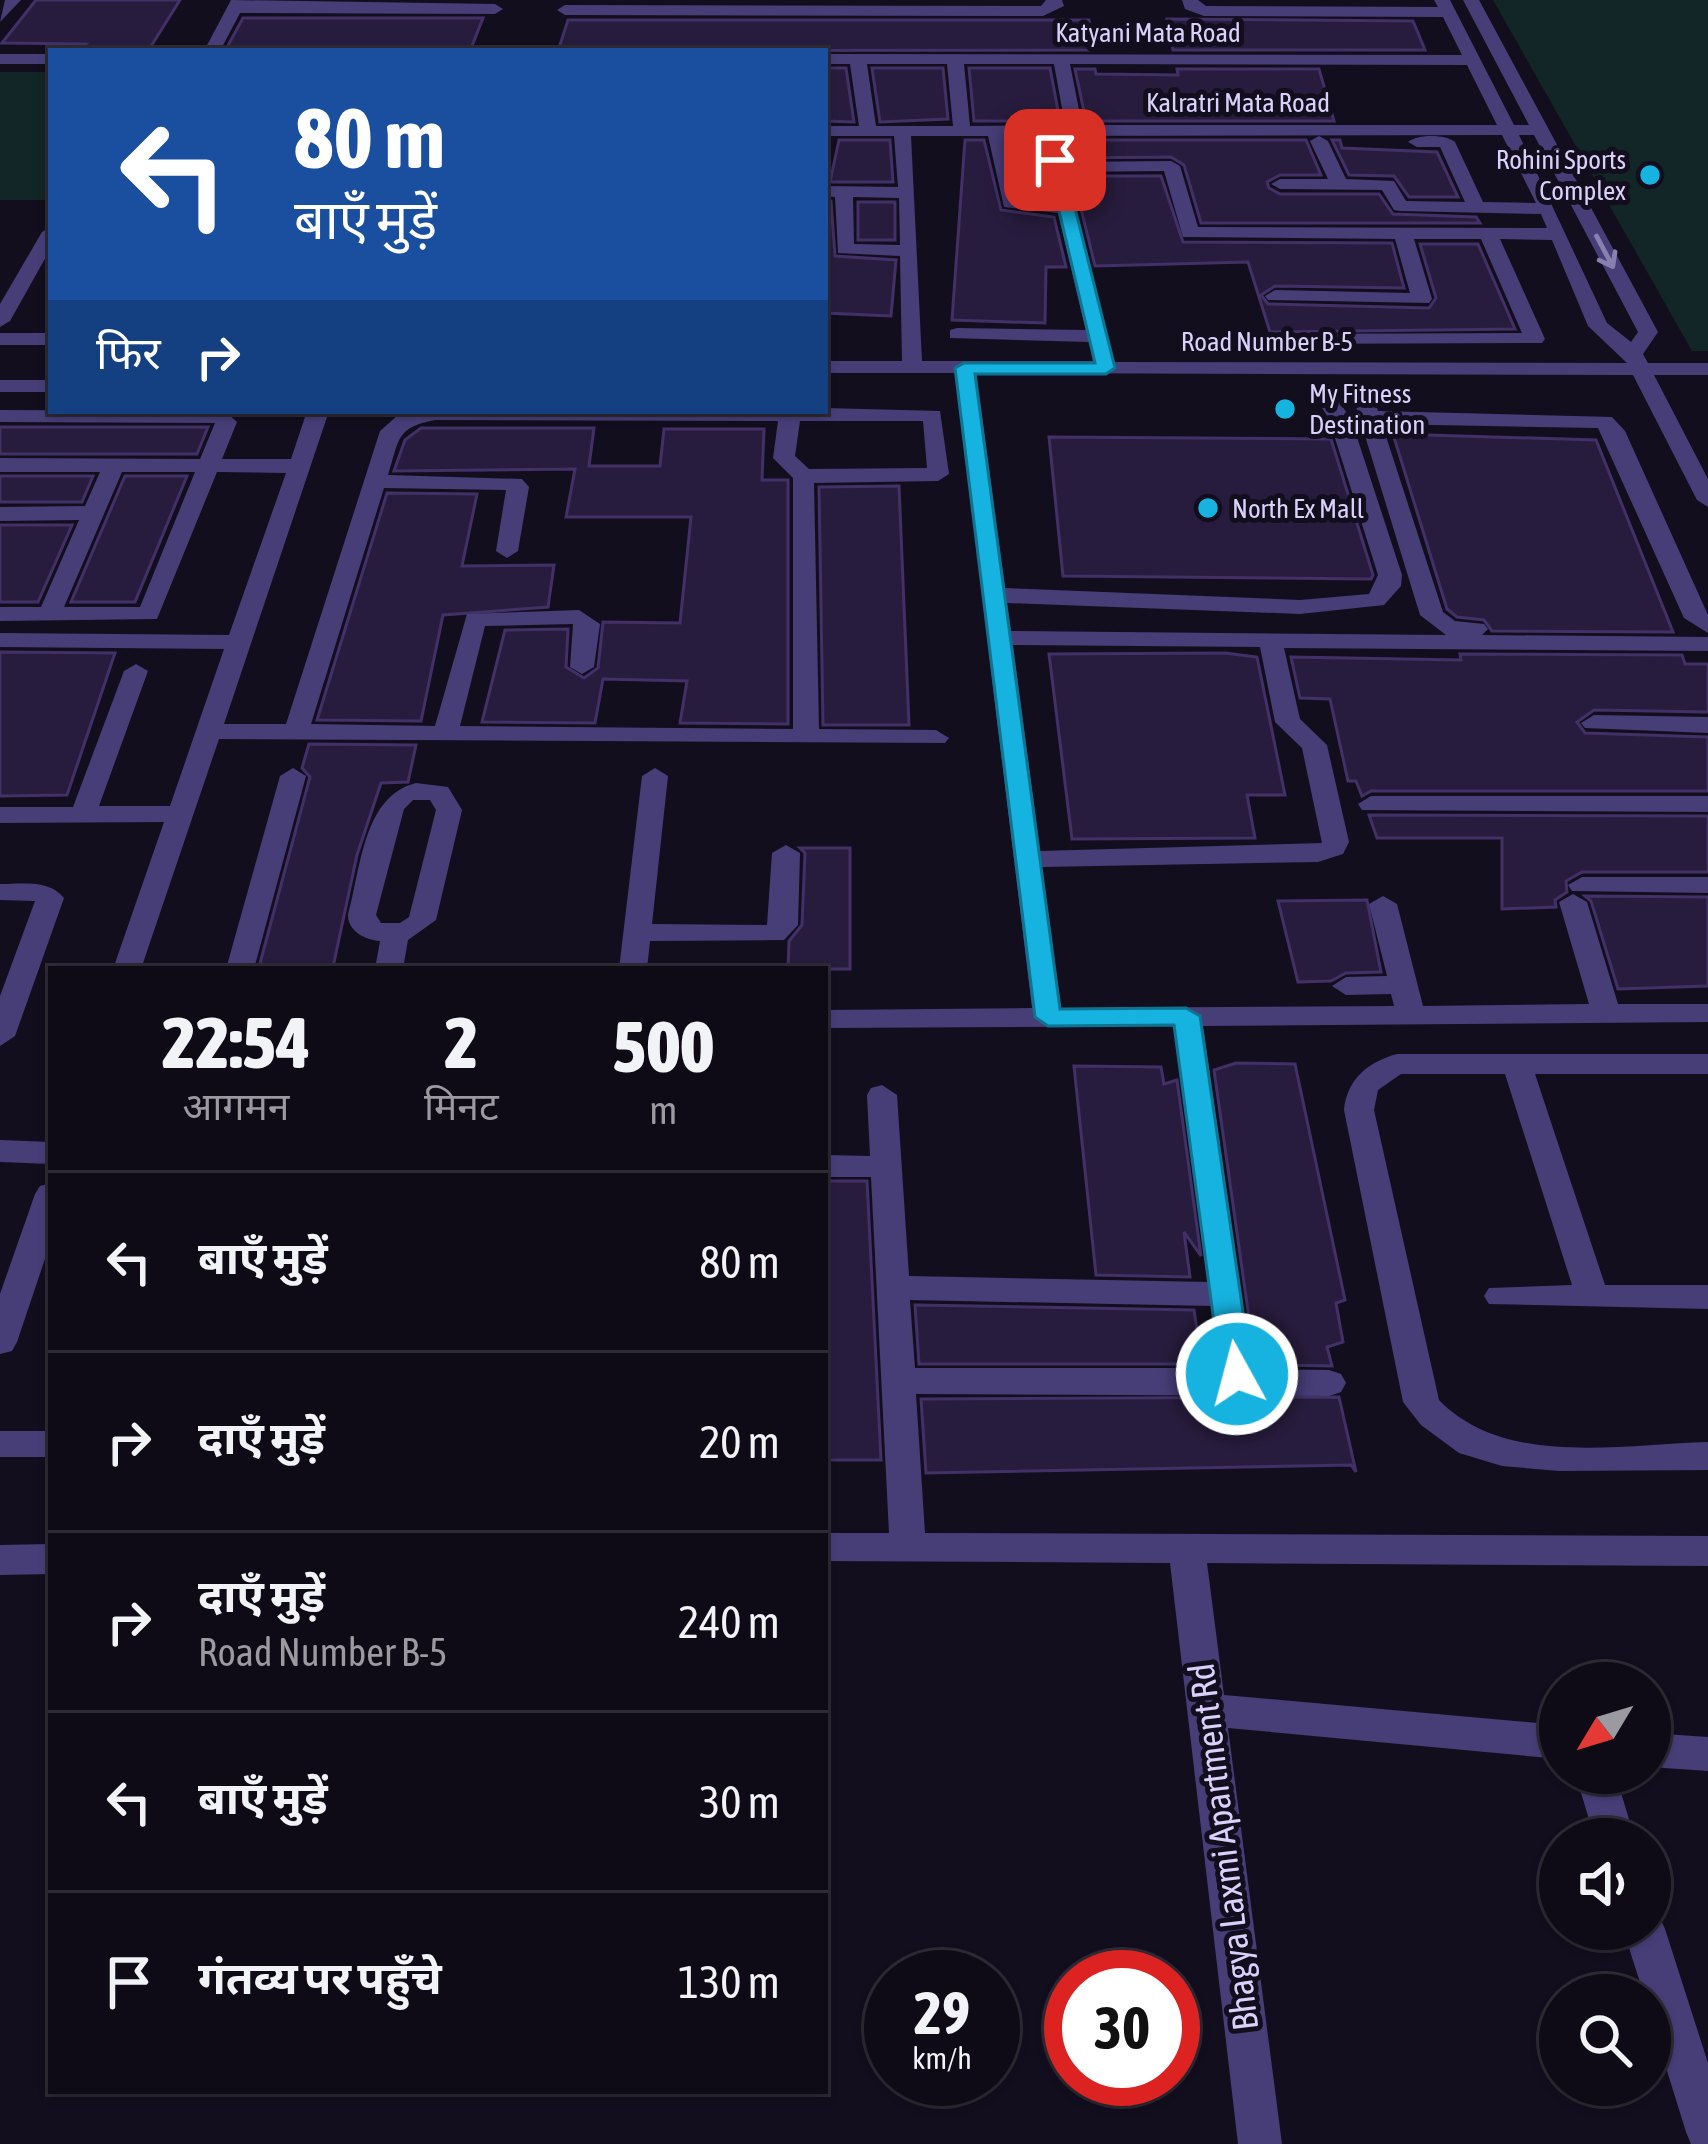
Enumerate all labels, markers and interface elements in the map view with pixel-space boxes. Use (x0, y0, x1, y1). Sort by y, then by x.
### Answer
street label: Katyani Mata Road (1055, 17, 1241, 48)
street label: Kalratri Mata Road (1146, 87, 1330, 118)
text: 80 m (294, 90, 445, 186)
icon: left (96, 96, 252, 252)
pin (1004, 109, 1106, 211)
icon: arrive (1022, 127, 1088, 193)
place label: Rohini Sports Complex (1496, 144, 1626, 206)
marker: Rohini Sports Complex (1637, 162, 1663, 188)
text: बाएँ मुड़ें (294, 189, 437, 250)
one-way arrow (1594, 233, 1617, 268)
icon: right (185, 324, 251, 390)
street label: Road Number B-5 (1181, 326, 1353, 357)
text: फिर (96, 327, 161, 379)
place label: My Fitness Destination (1309, 378, 1425, 440)
marker: My Fitness Destination (1272, 396, 1298, 422)
place label: North Ex Mall (1232, 493, 1364, 524)
marker: North Ex Mall (1195, 495, 1221, 521)
text: 22:54 (162, 1001, 310, 1083)
text: 2 (444, 1001, 478, 1083)
text: 500 (613, 1005, 714, 1087)
text: आगमन (183, 1084, 289, 1128)
text: मिनट (424, 1084, 499, 1128)
text: m (649, 1088, 677, 1132)
icon: left (96, 1229, 162, 1295)
text: बाएँ मुड़ें (198, 1232, 328, 1284)
text: 80 m (699, 1236, 780, 1288)
position arrow (1174, 1311, 1300, 1437)
icon: right (96, 1409, 162, 1475)
text: दाएँ मुड़ें (198, 1412, 325, 1464)
text: 20 m (699, 1416, 780, 1468)
text: दाएँ मुड़ें (198, 1570, 325, 1622)
icon: right (96, 1589, 162, 1655)
text: 240 m (678, 1596, 780, 1648)
text: Road Number B-5 (198, 1630, 447, 1674)
street label: Bhagya Laxmi Apartment Rd (1180, 1661, 1266, 2033)
north arrow (1539, 1662, 1671, 1794)
map controls (1539, 1662, 1671, 2106)
icon: left (96, 1769, 162, 1835)
text: बाएँ मुड़ें (198, 1772, 328, 1824)
text: 30 m (699, 1776, 780, 1828)
button: sound (1539, 1818, 1671, 1950)
icon: arrive (96, 1949, 162, 2015)
speed limit sign: 30 (1044, 1950, 1200, 2106)
text: गंतव्य पर पहुँचे (198, 1952, 442, 2004)
text: 130 m (678, 1956, 780, 2008)
button: search (1539, 1974, 1671, 2106)
text: 29 (914, 1978, 970, 2047)
text: km/h (912, 2041, 972, 2075)

